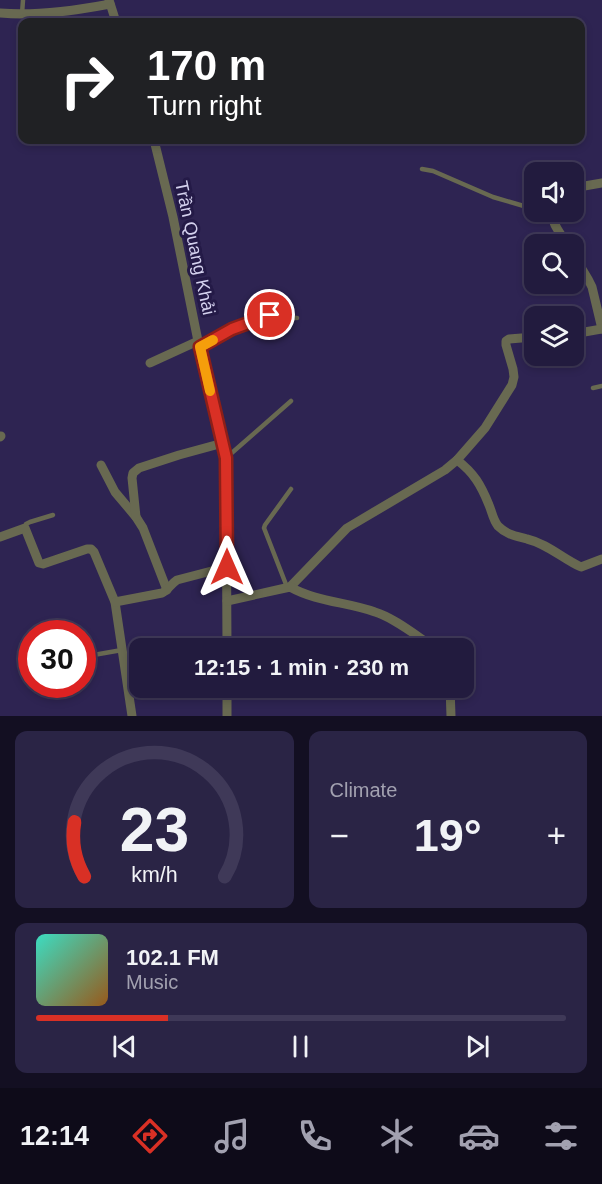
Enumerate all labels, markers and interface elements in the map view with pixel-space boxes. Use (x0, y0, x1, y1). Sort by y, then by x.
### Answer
icon: right (48, 42, 126, 120)
text: 170 m (147, 42, 266, 89)
text: Turn right (147, 91, 262, 121)
map controls (524, 162, 584, 366)
button: sound (524, 162, 584, 222)
street label: Trần Quang Khải (171, 179, 219, 317)
button: search (524, 234, 584, 294)
pin (244, 289, 295, 340)
icon: arrive (253, 298, 286, 331)
button: layers (524, 306, 584, 366)
position arrow (195, 535, 259, 599)
speed limit sign: 30 (18, 620, 96, 698)
text: 12:15 · 1 min · 230 m (194, 655, 409, 680)
text: Climate (330, 779, 397, 801)
text: 23 (120, 795, 189, 864)
text: 19° (414, 810, 482, 861)
text: − (330, 817, 349, 854)
text: + (547, 817, 566, 854)
text: km/h (131, 863, 177, 887)
text: 102.1 FM (126, 945, 219, 970)
text: Music (126, 971, 178, 993)
icon: previous (108, 1030, 141, 1063)
icon: pause (284, 1030, 317, 1063)
icon: next (461, 1030, 494, 1063)
icon: directions (129, 1115, 171, 1157)
icon: music (211, 1115, 253, 1157)
icon: phone (294, 1115, 336, 1157)
icon: climate (376, 1115, 418, 1157)
icon: car (458, 1115, 500, 1157)
icon: filters (540, 1115, 582, 1157)
text: 12:14 (20, 1121, 89, 1151)

